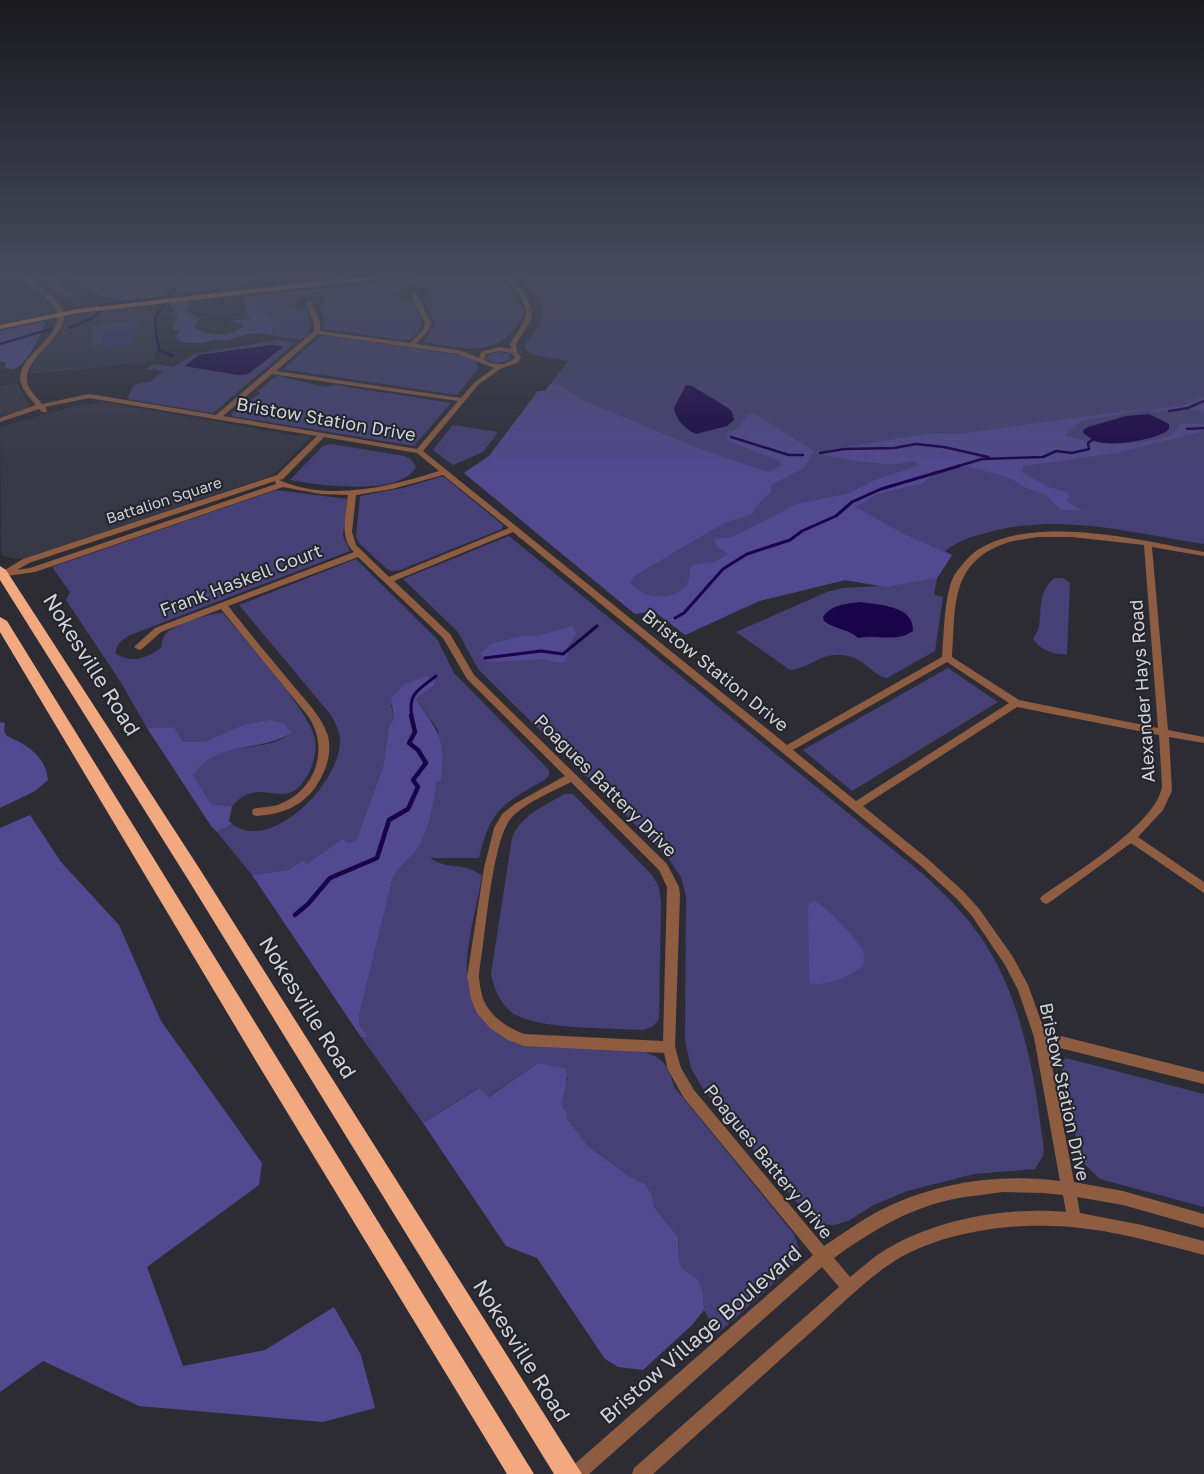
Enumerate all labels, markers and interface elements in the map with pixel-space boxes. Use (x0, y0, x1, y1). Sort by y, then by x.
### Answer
street label: Bristow Station Drive (235, 394, 417, 446)
street label: Battalion Square (104, 474, 224, 528)
street label: Frank Haskell Court (157, 540, 325, 622)
street label: Nokesville Road (37, 589, 145, 741)
street label: Alexander Hays Road (1126, 599, 1160, 783)
street label: Bristow Station Drive (638, 605, 792, 737)
street label: Poagues Battery Drive (529, 710, 681, 862)
street label: Nokesville Road (253, 932, 361, 1084)
street label: Bristow Station Drive (1035, 1001, 1093, 1183)
street label: Poagues Battery Drive (699, 1080, 837, 1244)
street label: Bristow Village Boulevard (595, 1241, 807, 1429)
street label: Nokesville Road (467, 1275, 575, 1427)

